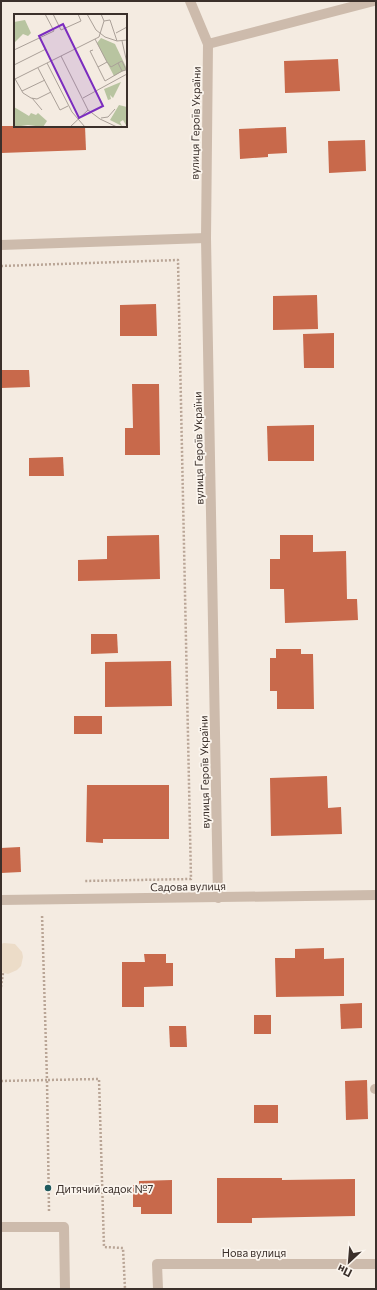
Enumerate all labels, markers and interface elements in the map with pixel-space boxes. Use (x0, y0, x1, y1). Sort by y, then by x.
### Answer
inset map (14, 14, 127, 127)
street label: вулиця Героїв України (188, 66, 202, 180)
street label: вулиця Героїв України (191, 391, 205, 505)
street label: вулиця Героїв України (197, 715, 211, 829)
street label: Садова вулиця (150, 879, 226, 893)
place label: Дитячий садок №7 (56, 1182, 153, 1195)
marker: Дитячий садок №7 (43, 1183, 53, 1193)
north arrow (329, 1242, 369, 1282)
street label: Нова вулиця (222, 1246, 286, 1259)
text: Пн (335, 1262, 354, 1280)

